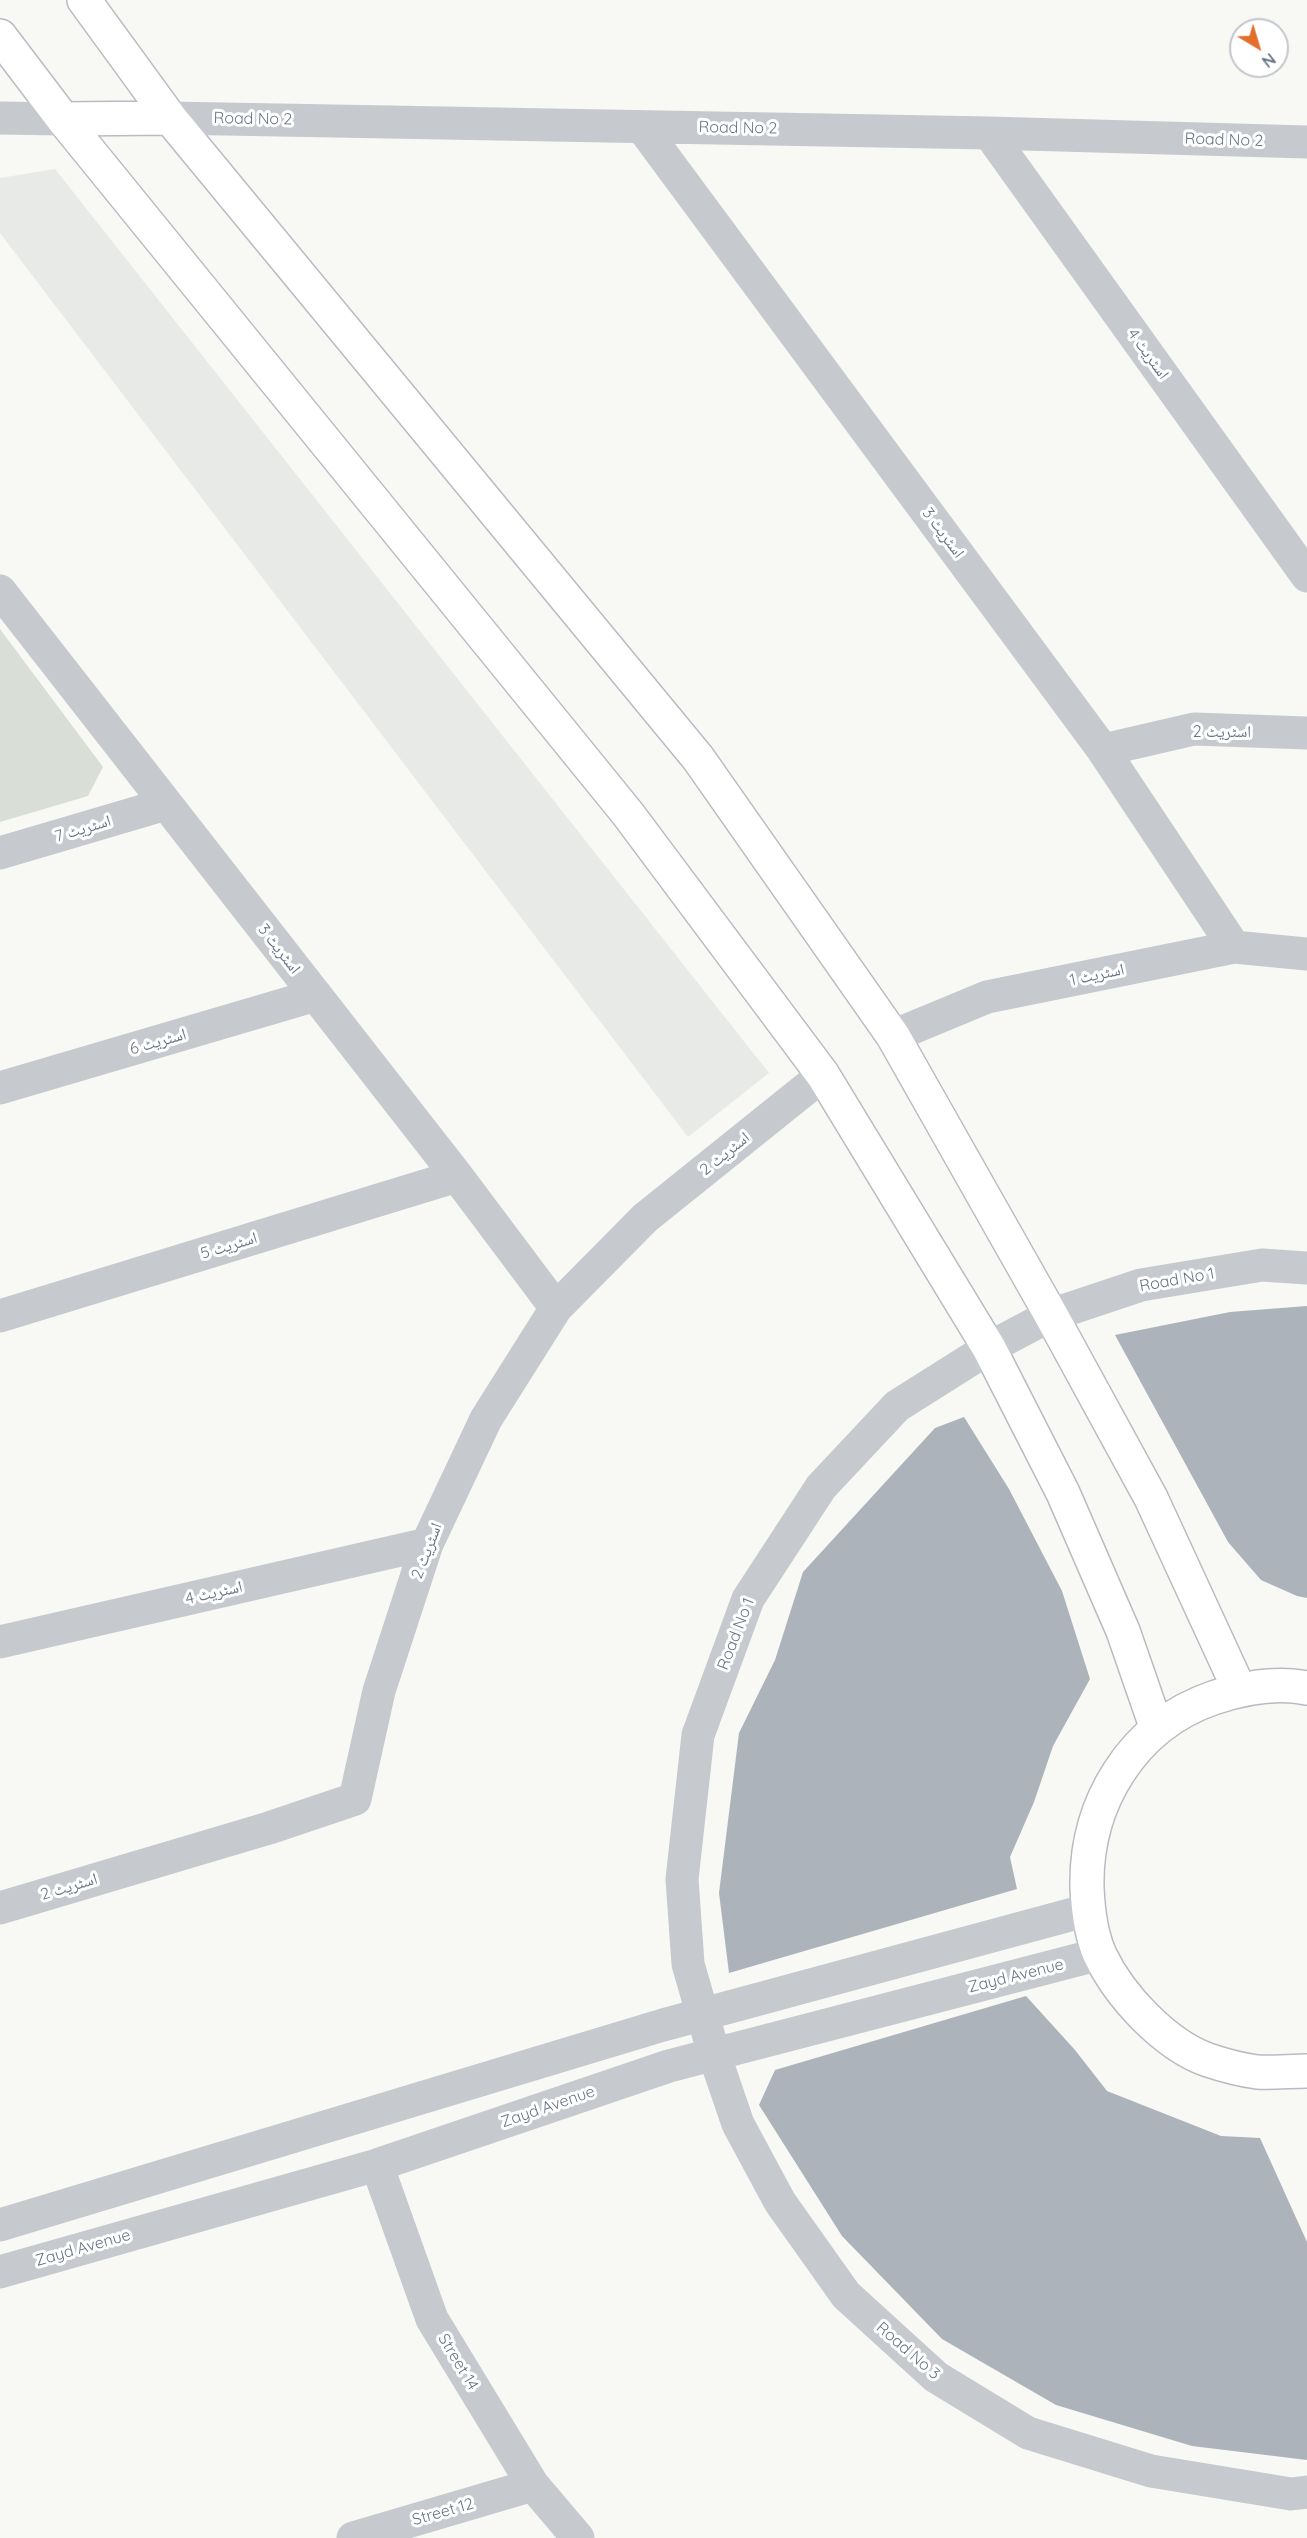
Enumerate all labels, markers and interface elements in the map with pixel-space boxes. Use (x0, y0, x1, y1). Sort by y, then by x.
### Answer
north arrow (1229, 18, 1289, 78)
text: N (1258, 49, 1280, 72)
street label: Road No 2 (214, 109, 292, 129)
street label: Road No 2 (699, 118, 777, 138)
street label: Road No 2 (1184, 129, 1264, 151)
street label: اسٹریٹ 4 (1123, 325, 1173, 383)
street label: اسٹریٹ 3 (918, 504, 968, 562)
street label: اسٹریٹ 2 (1193, 722, 1251, 742)
street label: اسٹریٹ 7 (53, 811, 113, 847)
street label: اسٹریٹ 3 (254, 920, 304, 978)
street label: اسٹریٹ 1 (1068, 960, 1126, 990)
street label: اسٹریٹ 6 (127, 1025, 189, 1059)
street label: اسٹریٹ 2 (696, 1128, 754, 1180)
street label: اسٹریٹ 5 (198, 1228, 260, 1264)
street label: Road No 1 (1138, 1264, 1216, 1296)
street label: اسٹریٹ 2 (408, 1520, 446, 1582)
street label: اسٹریٹ 4 (184, 1577, 244, 1609)
street label: Road No 1 (713, 1595, 759, 1673)
street label: اسٹریٹ 2 (38, 1869, 100, 1905)
street label: Zayd Avenue (966, 1955, 1066, 1997)
street label: Zayd Avenue (499, 2082, 597, 2132)
street label: Zayd Avenue (33, 2225, 133, 2271)
street label: Road No 3 (872, 2318, 944, 2384)
street label: Street 14 (434, 2330, 482, 2394)
street label: Street 12 (410, 2494, 476, 2530)

